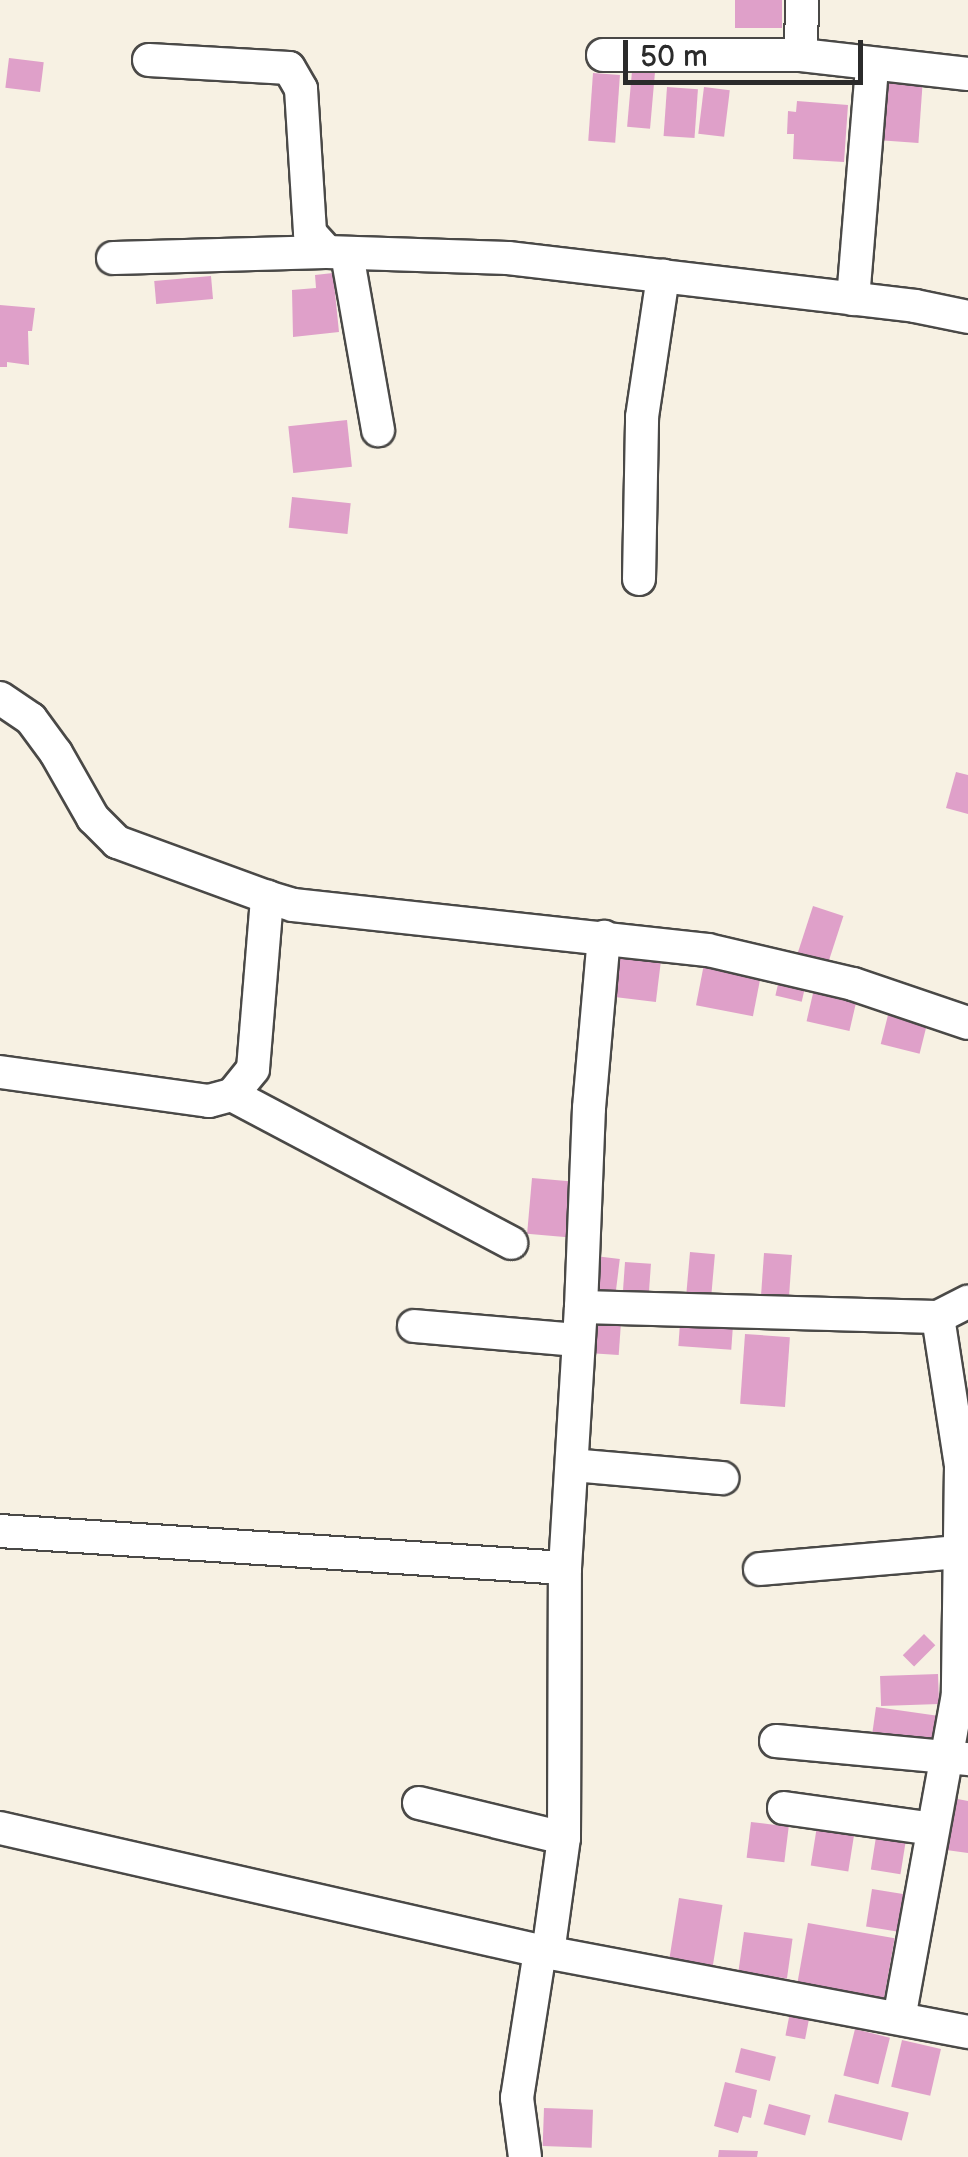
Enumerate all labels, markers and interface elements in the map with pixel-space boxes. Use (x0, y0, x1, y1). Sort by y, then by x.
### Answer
scale bar (628, 20, 868, 82)
text: 50 m (640, 39, 708, 75)

